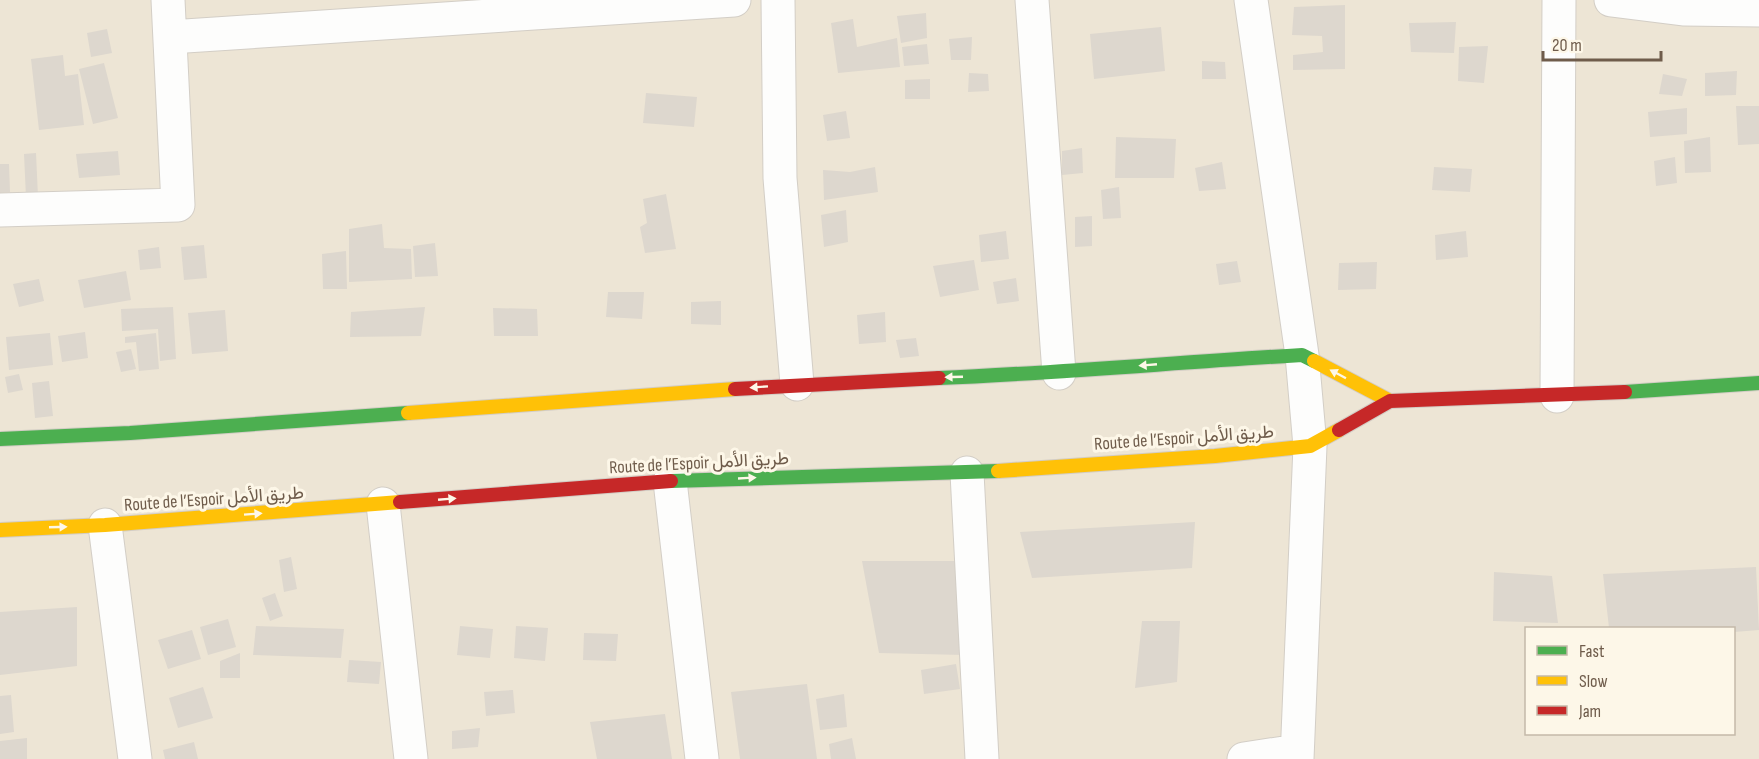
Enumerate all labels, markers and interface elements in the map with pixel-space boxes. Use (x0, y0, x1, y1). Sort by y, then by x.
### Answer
scale bar (1543, 24, 1662, 62)
text: 20 m (1552, 35, 1582, 56)
one-way arrow (1139, 360, 1158, 370)
one-way arrow (1329, 369, 1346, 379)
one-way arrow (944, 373, 963, 382)
one-way arrow (749, 382, 768, 391)
street label: Route de l’Espoir طريق الأمل (1093, 421, 1275, 455)
street label: Route de l’Espoir طريق الأمل (609, 448, 789, 478)
one-way arrow (737, 473, 756, 482)
street label: Route de l’Espoir طريق الأمل (123, 482, 305, 516)
one-way arrow (438, 494, 457, 504)
one-way arrow (244, 509, 263, 519)
one-way arrow (49, 523, 68, 532)
legend (1525, 627, 1735, 735)
text: Fast (1579, 641, 1605, 662)
text: Slow (1579, 671, 1608, 692)
text: Jam (1578, 701, 1601, 722)

